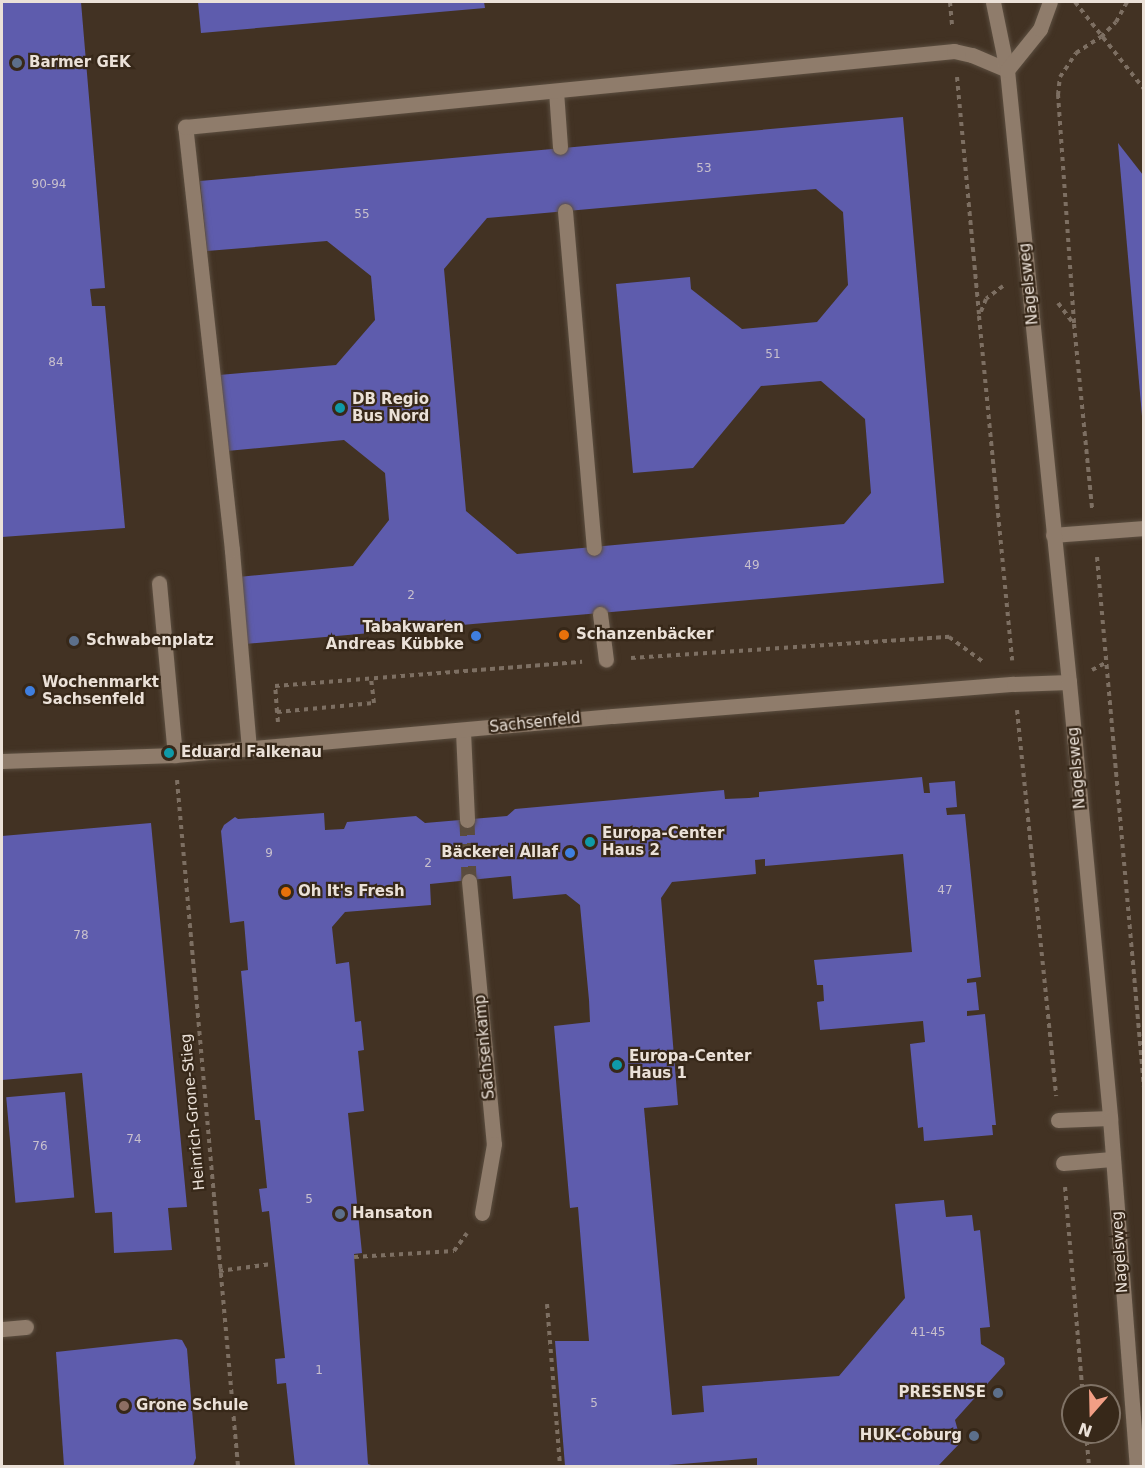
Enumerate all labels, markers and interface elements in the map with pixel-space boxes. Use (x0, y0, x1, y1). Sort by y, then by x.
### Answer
place label: Barmer GEK (29, 54, 131, 72)
marker: Barmer GEK (10, 56, 24, 70)
house number: 53 (696, 162, 712, 176)
house number: 90-94 (32, 178, 66, 192)
house number: 55 (354, 208, 370, 222)
street label: Nagelsweg (1016, 242, 1042, 326)
house number: 51 (765, 348, 781, 362)
house number: 84 (48, 356, 64, 370)
place label: DB Regio Bus Nord (352, 390, 429, 425)
marker: DB Regio Bus Nord (333, 401, 347, 415)
house number: 49 (744, 559, 760, 573)
house number: 2 (407, 589, 415, 603)
place label: Tabakwaren Andreas Kübbke (326, 618, 464, 653)
place label: Schanzenbäcker (576, 626, 714, 644)
marker: Schanzenbäcker (557, 628, 571, 642)
marker: Tabakwaren Andreas Kübbke (469, 629, 483, 643)
place label: Schwabenplatz (86, 632, 214, 650)
marker: Schwabenplatz (67, 634, 81, 648)
place label: Wochenmarkt Sachsenfeld (42, 673, 159, 708)
marker: Wochenmarkt Sachsenfeld (23, 684, 37, 698)
street label: Sachsenfeld (489, 709, 581, 737)
street label: Nagelsweg (1064, 726, 1090, 810)
place label: Eduard Falkenau (181, 744, 322, 762)
marker: Eduard Falkenau (162, 746, 176, 760)
place label: Europa-Center Haus 2 (602, 824, 724, 859)
marker: Europa-Center Haus 2 (583, 835, 597, 849)
place label: Bäckerei Allaf (441, 844, 558, 862)
marker: Bäckerei Allaf (563, 846, 577, 860)
house number: 9 (265, 847, 273, 861)
house number: 2 (424, 857, 432, 871)
place label: Oh It's Fresh (298, 883, 405, 901)
house number: 47 (937, 884, 953, 898)
marker: Oh It's Fresh (279, 885, 293, 899)
house number: 78 (73, 929, 89, 943)
street label: Sachsenkamp (471, 994, 499, 1100)
street label: Heinrich-Grone-Stieg (177, 1033, 209, 1191)
place label: Europa-Center Haus 1 (629, 1047, 751, 1082)
marker: Europa-Center Haus 1 (610, 1058, 624, 1072)
house number: 74 (126, 1133, 142, 1147)
house number: 76 (32, 1140, 48, 1154)
house number: 5 (305, 1193, 313, 1207)
place label: Hansaton (352, 1205, 433, 1223)
marker: Hansaton (333, 1207, 347, 1221)
street label: Nagelsweg (1108, 1210, 1132, 1294)
house number: 41-45 (911, 1326, 945, 1340)
house number: 1 (315, 1364, 323, 1378)
place label: PRESENSE (899, 1384, 986, 1402)
north arrow (1061, 1384, 1121, 1444)
marker: PRESENSE (991, 1386, 1005, 1400)
place label: Grone Schule (136, 1397, 248, 1415)
house number: 5 (590, 1397, 598, 1411)
marker: Grone Schule (117, 1399, 131, 1413)
text: N (1076, 1418, 1095, 1441)
place label: HUK-Coburg (860, 1427, 962, 1445)
marker: HUK-Coburg (967, 1429, 981, 1443)

